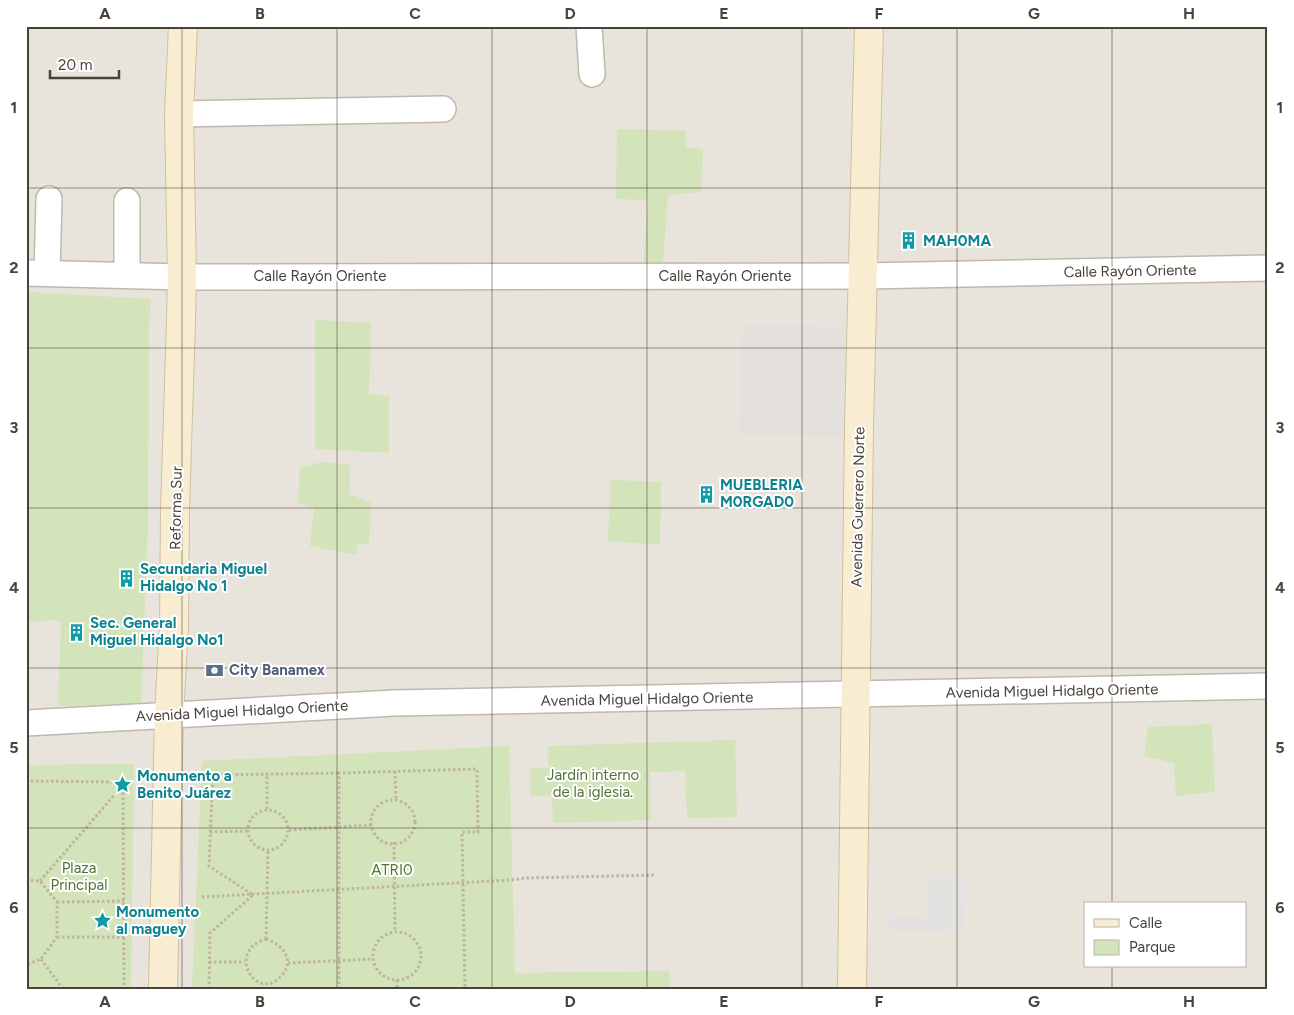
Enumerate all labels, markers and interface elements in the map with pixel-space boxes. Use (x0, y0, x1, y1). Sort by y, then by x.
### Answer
text: A (99, 4, 111, 23)
text: B (255, 4, 265, 23)
text: C (409, 4, 421, 23)
text: D (564, 4, 576, 23)
text: E (719, 4, 729, 23)
text: F (875, 4, 884, 23)
text: G (1028, 4, 1040, 23)
text: H (1183, 4, 1195, 23)
scale bar (50, 48, 119, 80)
text: 20 m (58, 56, 92, 74)
text: 1 (11, 98, 17, 117)
text: 1 (1277, 98, 1283, 117)
building icon: MAH0MA (899, 231, 919, 251)
place label: MAH0MA (923, 232, 991, 250)
text: 2 (9, 258, 19, 277)
text: 2 (1275, 258, 1285, 277)
street label: Calle Rayón Oriente (1063, 261, 1197, 281)
street label: Calle Rayón Oriente (254, 267, 386, 285)
street label: Calle Rayón Oriente (659, 267, 791, 285)
text: 3 (10, 418, 19, 437)
text: 3 (1276, 418, 1285, 437)
street label: Avenida Guerrero Norte (848, 426, 868, 588)
street label: Reforma Sur (166, 466, 186, 550)
place label: MUEBLERIA M0RGAD0 (720, 476, 803, 511)
building icon: MUEBLERIA M0RGAD0 (696, 484, 716, 504)
place label: Secundaria Miguel Hidalgo No 1 (140, 560, 267, 595)
building icon: Secundaria Miguel Hidalgo No 1 (116, 568, 136, 588)
text: 4 (9, 578, 19, 597)
text: 4 (1275, 578, 1285, 597)
place label: Sec. General Miguel Hidalgo No1 (90, 614, 224, 649)
building icon: Sec. General Miguel Hidalgo No1 (66, 622, 86, 642)
bank icon: City Banamex (205, 660, 225, 680)
place label: City Banamex (229, 661, 325, 679)
street label: Avenida Miguel Hidalgo Oriente (946, 680, 1158, 702)
street label: Avenida Miguel Hidalgo Oriente (541, 688, 753, 710)
street label: Avenida Miguel Hidalgo Oriente (135, 696, 349, 726)
text: 5 (9, 738, 19, 757)
text: 5 (1275, 738, 1285, 757)
park label: Jardín interno de la iglesia. (547, 766, 640, 801)
place label: Monumento a Benito Juárez (137, 767, 232, 802)
place icon: Monumento a Benito Juárez (113, 775, 133, 795)
park label: Plaza Principal (51, 859, 107, 894)
park label: ATRI0 (371, 861, 413, 879)
text: 6 (9, 898, 19, 917)
text: 6 (1275, 898, 1285, 917)
legend (1084, 902, 1246, 968)
place label: Monumento al maguey (116, 903, 199, 938)
place icon: Monumento al maguey (92, 911, 112, 931)
text: Calle (1129, 914, 1162, 932)
text: Parque (1129, 938, 1176, 956)
text: A (99, 992, 111, 1011)
text: B (255, 992, 265, 1011)
text: C (409, 992, 421, 1011)
text: D (564, 992, 576, 1011)
text: E (719, 992, 729, 1011)
text: F (875, 992, 884, 1011)
text: G (1028, 992, 1040, 1011)
text: H (1183, 992, 1195, 1011)

